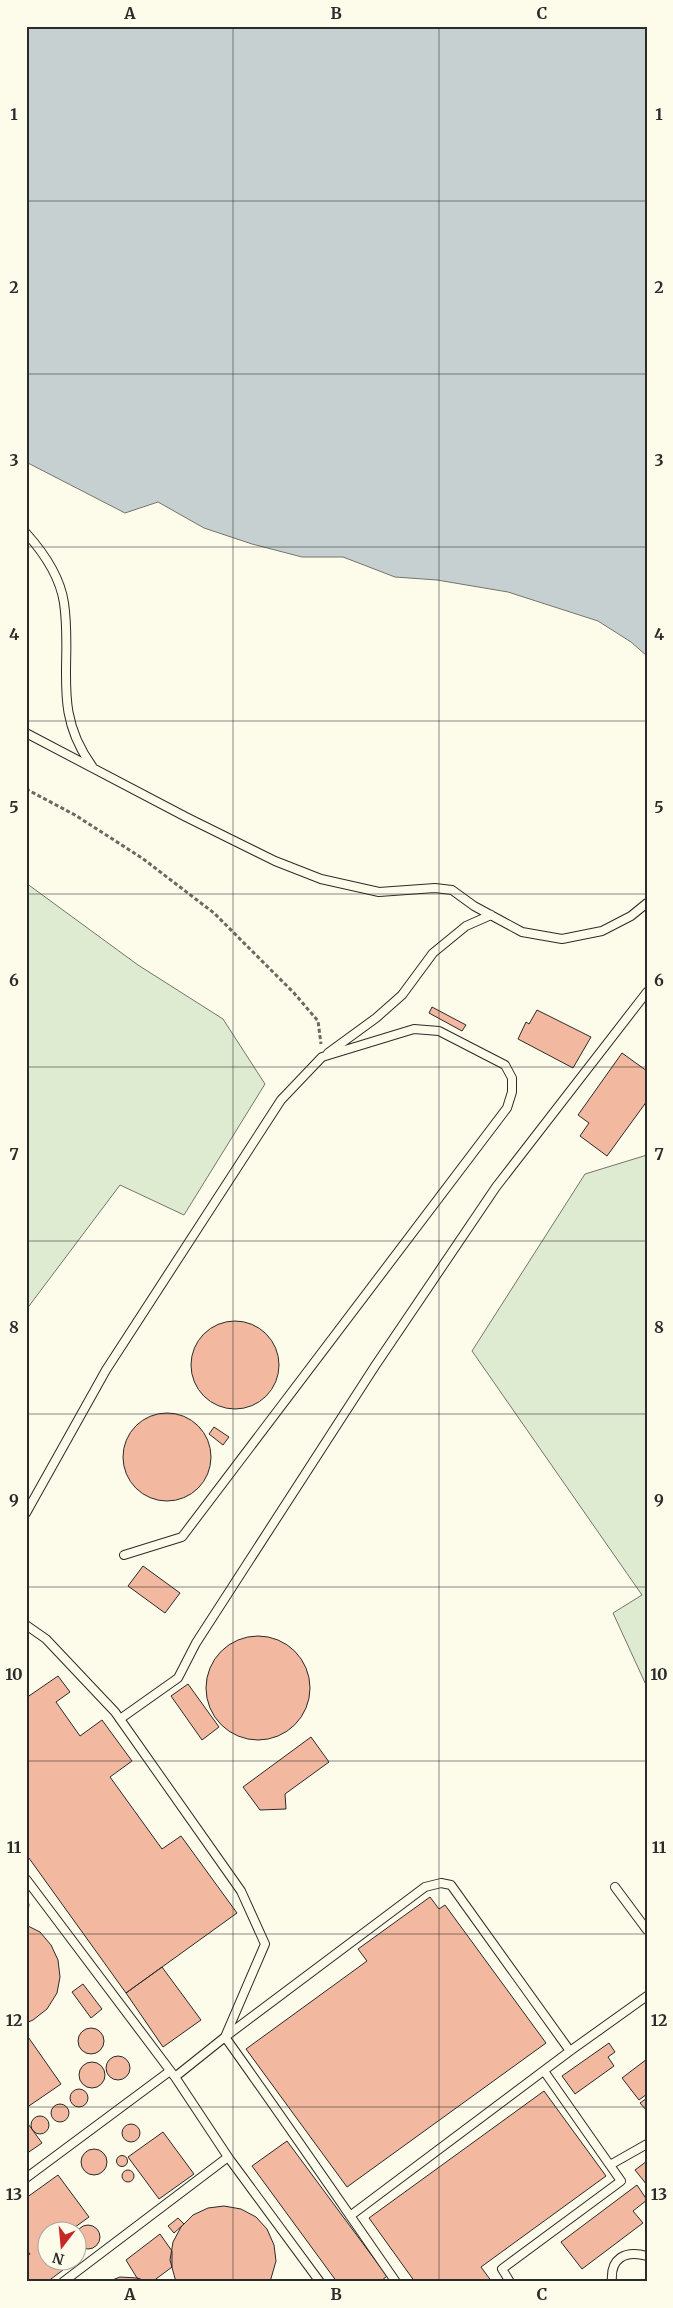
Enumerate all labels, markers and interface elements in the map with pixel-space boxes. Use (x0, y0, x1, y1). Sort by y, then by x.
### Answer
text: A (123, 3, 136, 23)
text: B (330, 3, 342, 23)
text: C (537, 3, 547, 23)
text: 1 (10, 104, 18, 124)
text: 1 (655, 104, 663, 124)
text: 2 (9, 277, 19, 297)
text: 2 (654, 277, 664, 297)
text: 3 (9, 450, 19, 470)
text: 3 (654, 450, 664, 470)
text: 4 (9, 624, 19, 644)
text: 4 (654, 624, 664, 644)
text: 5 (9, 797, 19, 817)
text: 5 (654, 797, 664, 817)
text: 6 (9, 970, 19, 990)
text: 6 (654, 970, 664, 990)
text: 7 (9, 1144, 19, 1164)
text: 7 (654, 1144, 664, 1164)
text: 8 (9, 1317, 19, 1337)
text: 8 (654, 1317, 664, 1337)
text: 9 (9, 1490, 19, 1510)
text: 9 (654, 1490, 664, 1510)
text: 10 (5, 1664, 23, 1684)
text: 10 (650, 1664, 668, 1684)
text: 11 (7, 1837, 22, 1857)
text: 11 (652, 1837, 667, 1857)
text: 12 (6, 2010, 22, 2030)
text: 12 (651, 2010, 667, 2030)
text: 13 (6, 2184, 22, 2204)
text: 13 (651, 2184, 667, 2204)
north arrow (38, 2220, 88, 2270)
text: N (51, 2248, 66, 2269)
text: A (123, 2284, 136, 2304)
text: B (330, 2284, 342, 2304)
text: C (537, 2284, 547, 2304)

